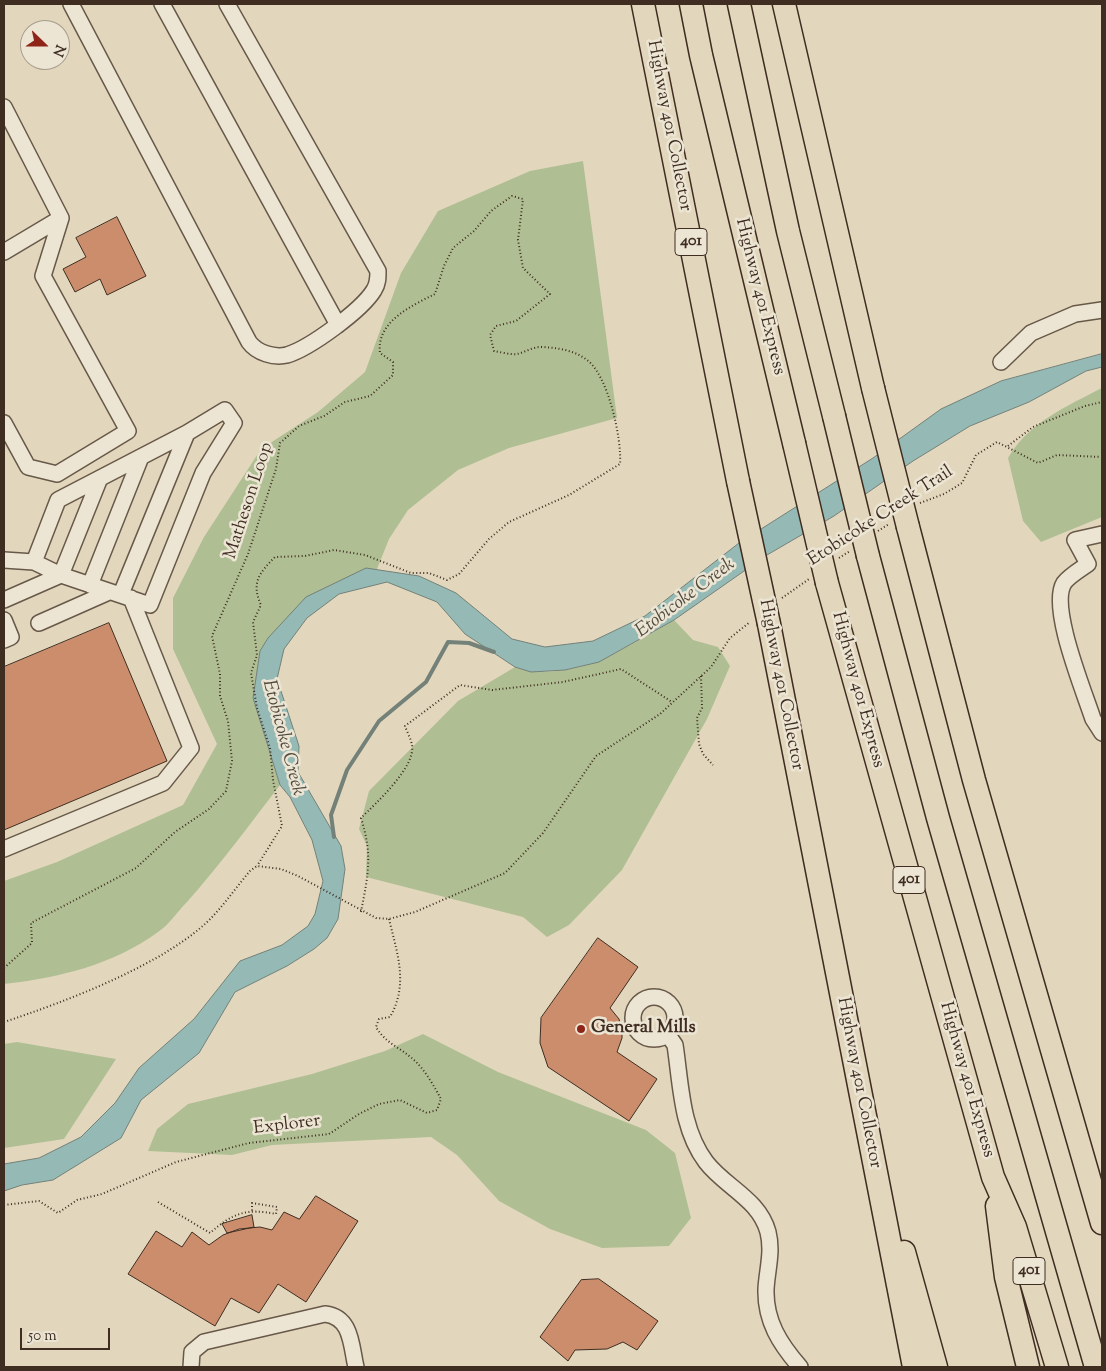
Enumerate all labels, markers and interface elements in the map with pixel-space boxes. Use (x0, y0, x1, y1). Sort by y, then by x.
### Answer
north arrow (20, 20, 70, 70)
street label: Highway 401 Collector (641, 39, 695, 213)
text: N (47, 41, 69, 59)
street label: Highway 401 Express (729, 216, 789, 378)
road number: 401 (675, 228, 707, 256)
street label: Matheson Loop (221, 440, 279, 562)
street label: Etobicoke Creek Trail (804, 462, 958, 572)
water label: Etobicoke Creek (632, 554, 740, 644)
street label: Highway 401 Collector (753, 598, 807, 772)
street label: Highway 401 Express (826, 610, 888, 770)
water label: Etobicoke Creek (256, 678, 308, 798)
road number: 401 (893, 866, 925, 894)
street label: Highway 401 Collector (831, 996, 885, 1170)
street label: Highway 401 Express (933, 1000, 999, 1160)
place label: General Mills (591, 1018, 696, 1040)
marker: General Mills (575, 1023, 587, 1035)
street label: Explorer (252, 1111, 322, 1141)
road number: 401 (1013, 1258, 1045, 1284)
scale bar (22, 1318, 112, 1350)
text: 50 m (28, 1326, 57, 1347)

